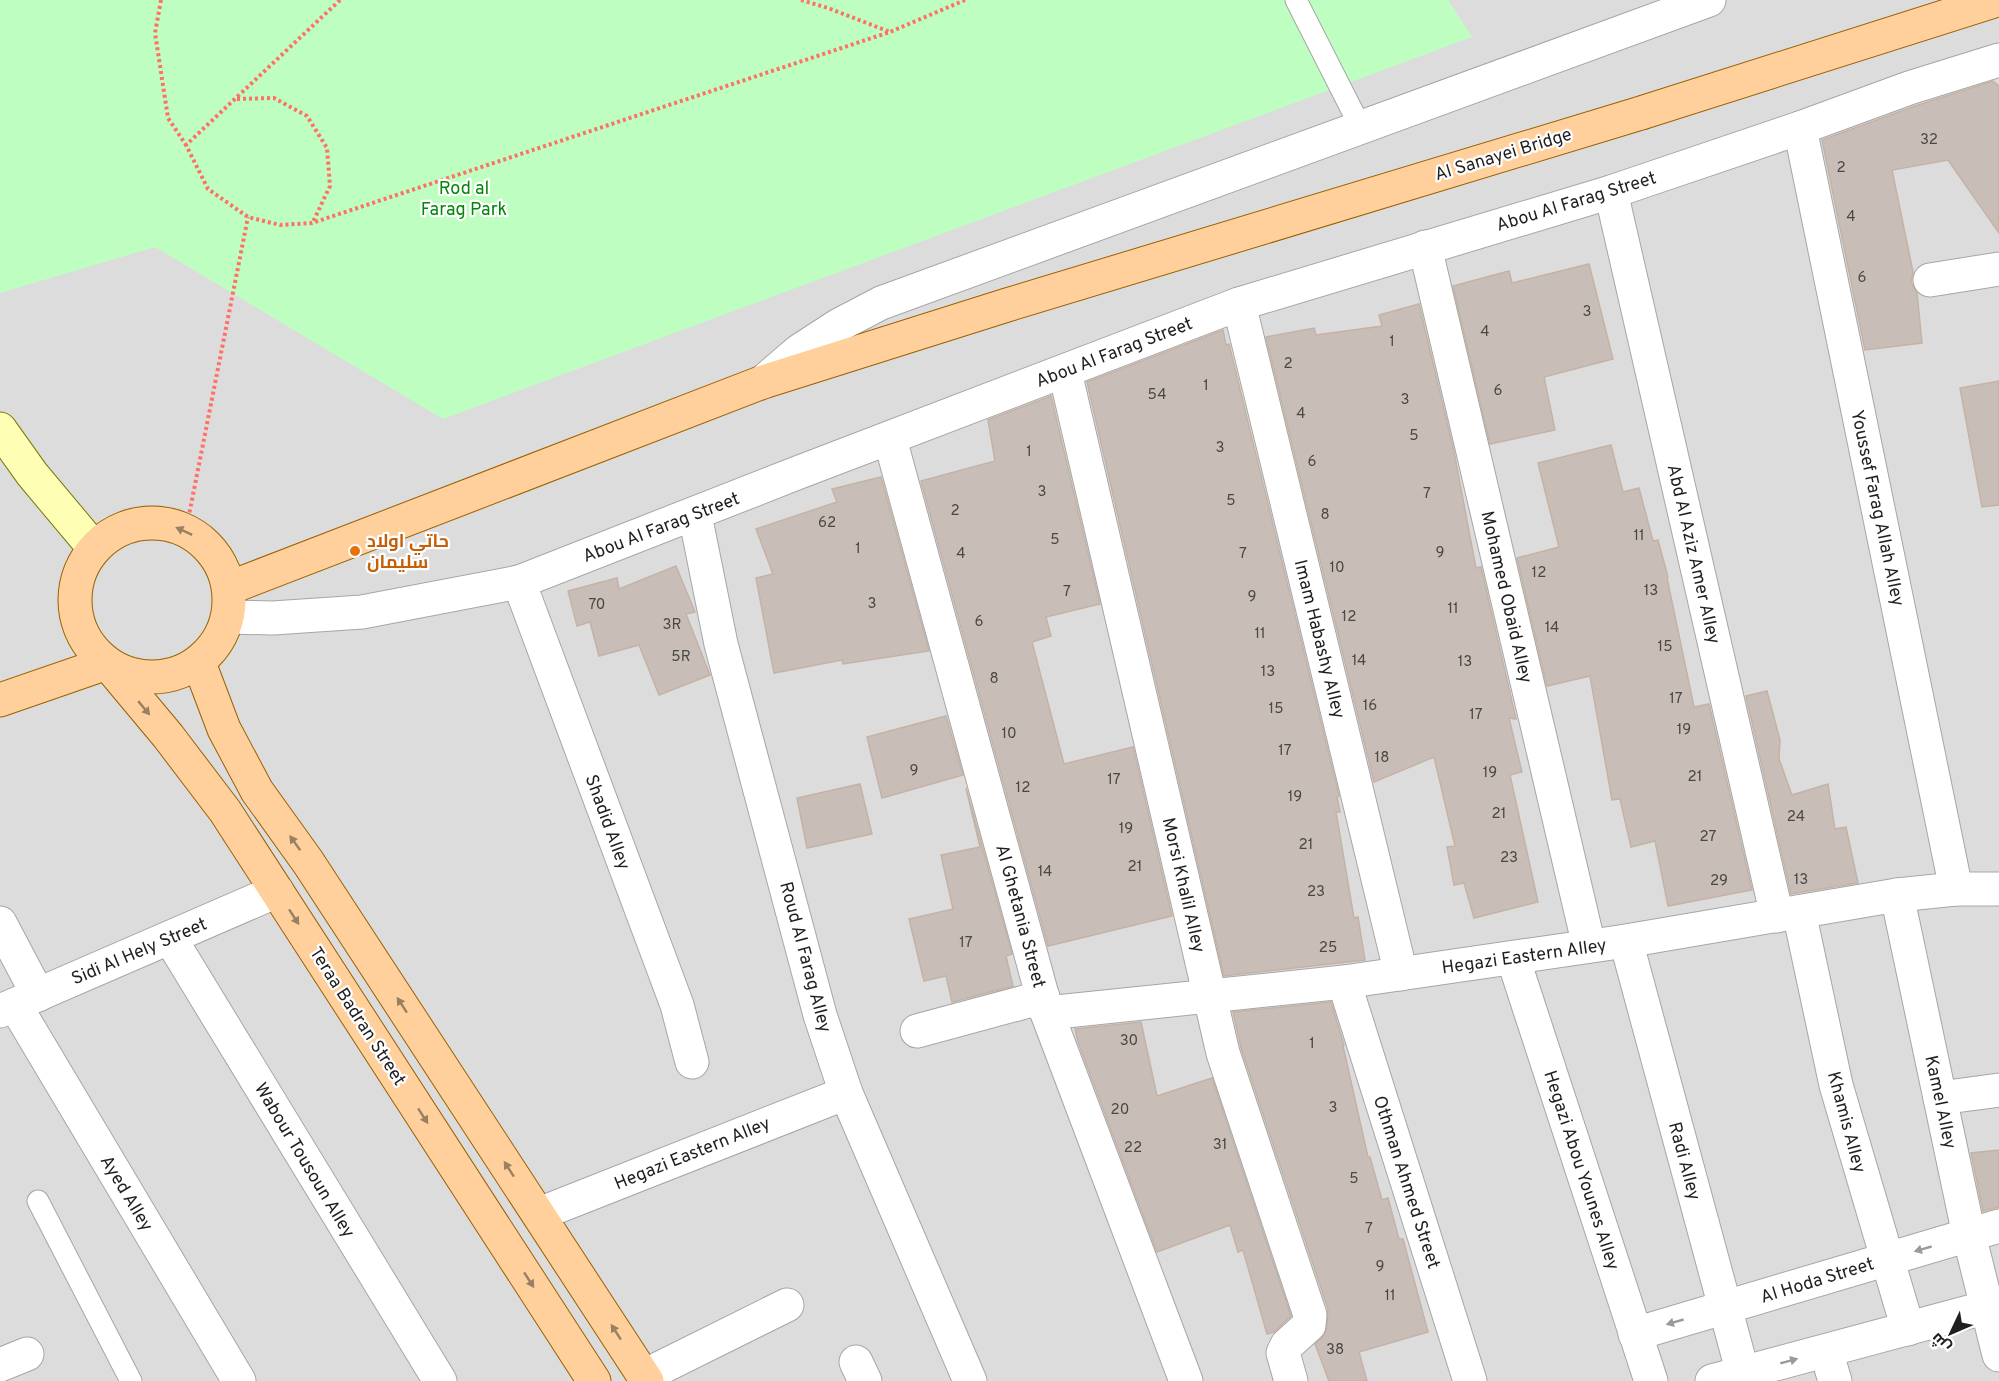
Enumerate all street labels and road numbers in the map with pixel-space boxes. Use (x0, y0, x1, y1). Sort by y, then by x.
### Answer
street label: Al Sanayei Bridge (1432, 124, 1575, 187)
street label: Abou Al Farag Street (1494, 167, 1659, 238)
street label: Abou Al Farag Street (1033, 313, 1196, 394)
street label: Youssef Farag Allah Alley (1844, 408, 1909, 608)
street label: Abd Al Aziz Amer Alley (1661, 462, 1724, 646)
street label: Abou Al Farag Street (580, 488, 743, 569)
street label: Mohamed Obaid Alley (1475, 509, 1537, 686)
street label: Imam Habashy Alley (1288, 557, 1349, 721)
street label: Shadid Alley (579, 772, 634, 873)
street label: Morsi Khalil Alley (1156, 815, 1209, 955)
street label: Al Ghetania Street (989, 842, 1050, 991)
street label: Roud Al Farag Alley (773, 879, 836, 1035)
street label: Sidi Al Hely Street (68, 913, 211, 991)
street label: Hegazi Eastern Alley (1440, 935, 1608, 980)
street label: Teraa Badran Street (303, 943, 410, 1090)
street label: Kamel Alley (1918, 1053, 1961, 1151)
street label: Hegazi Abou Younes Alley (1537, 1068, 1624, 1273)
street label: Khamis Alley (1821, 1069, 1870, 1176)
street label: Wabour Tousoun Alley (248, 1079, 359, 1243)
street label: Othman Ahmed Street (1367, 1093, 1444, 1272)
street label: Hegazi Eastern Alley (611, 1113, 774, 1196)
street label: Radi Alley (1662, 1120, 1705, 1203)
street label: Ayed Alley (94, 1151, 157, 1236)
street label: Al Hoda Street (1758, 1253, 1877, 1310)

